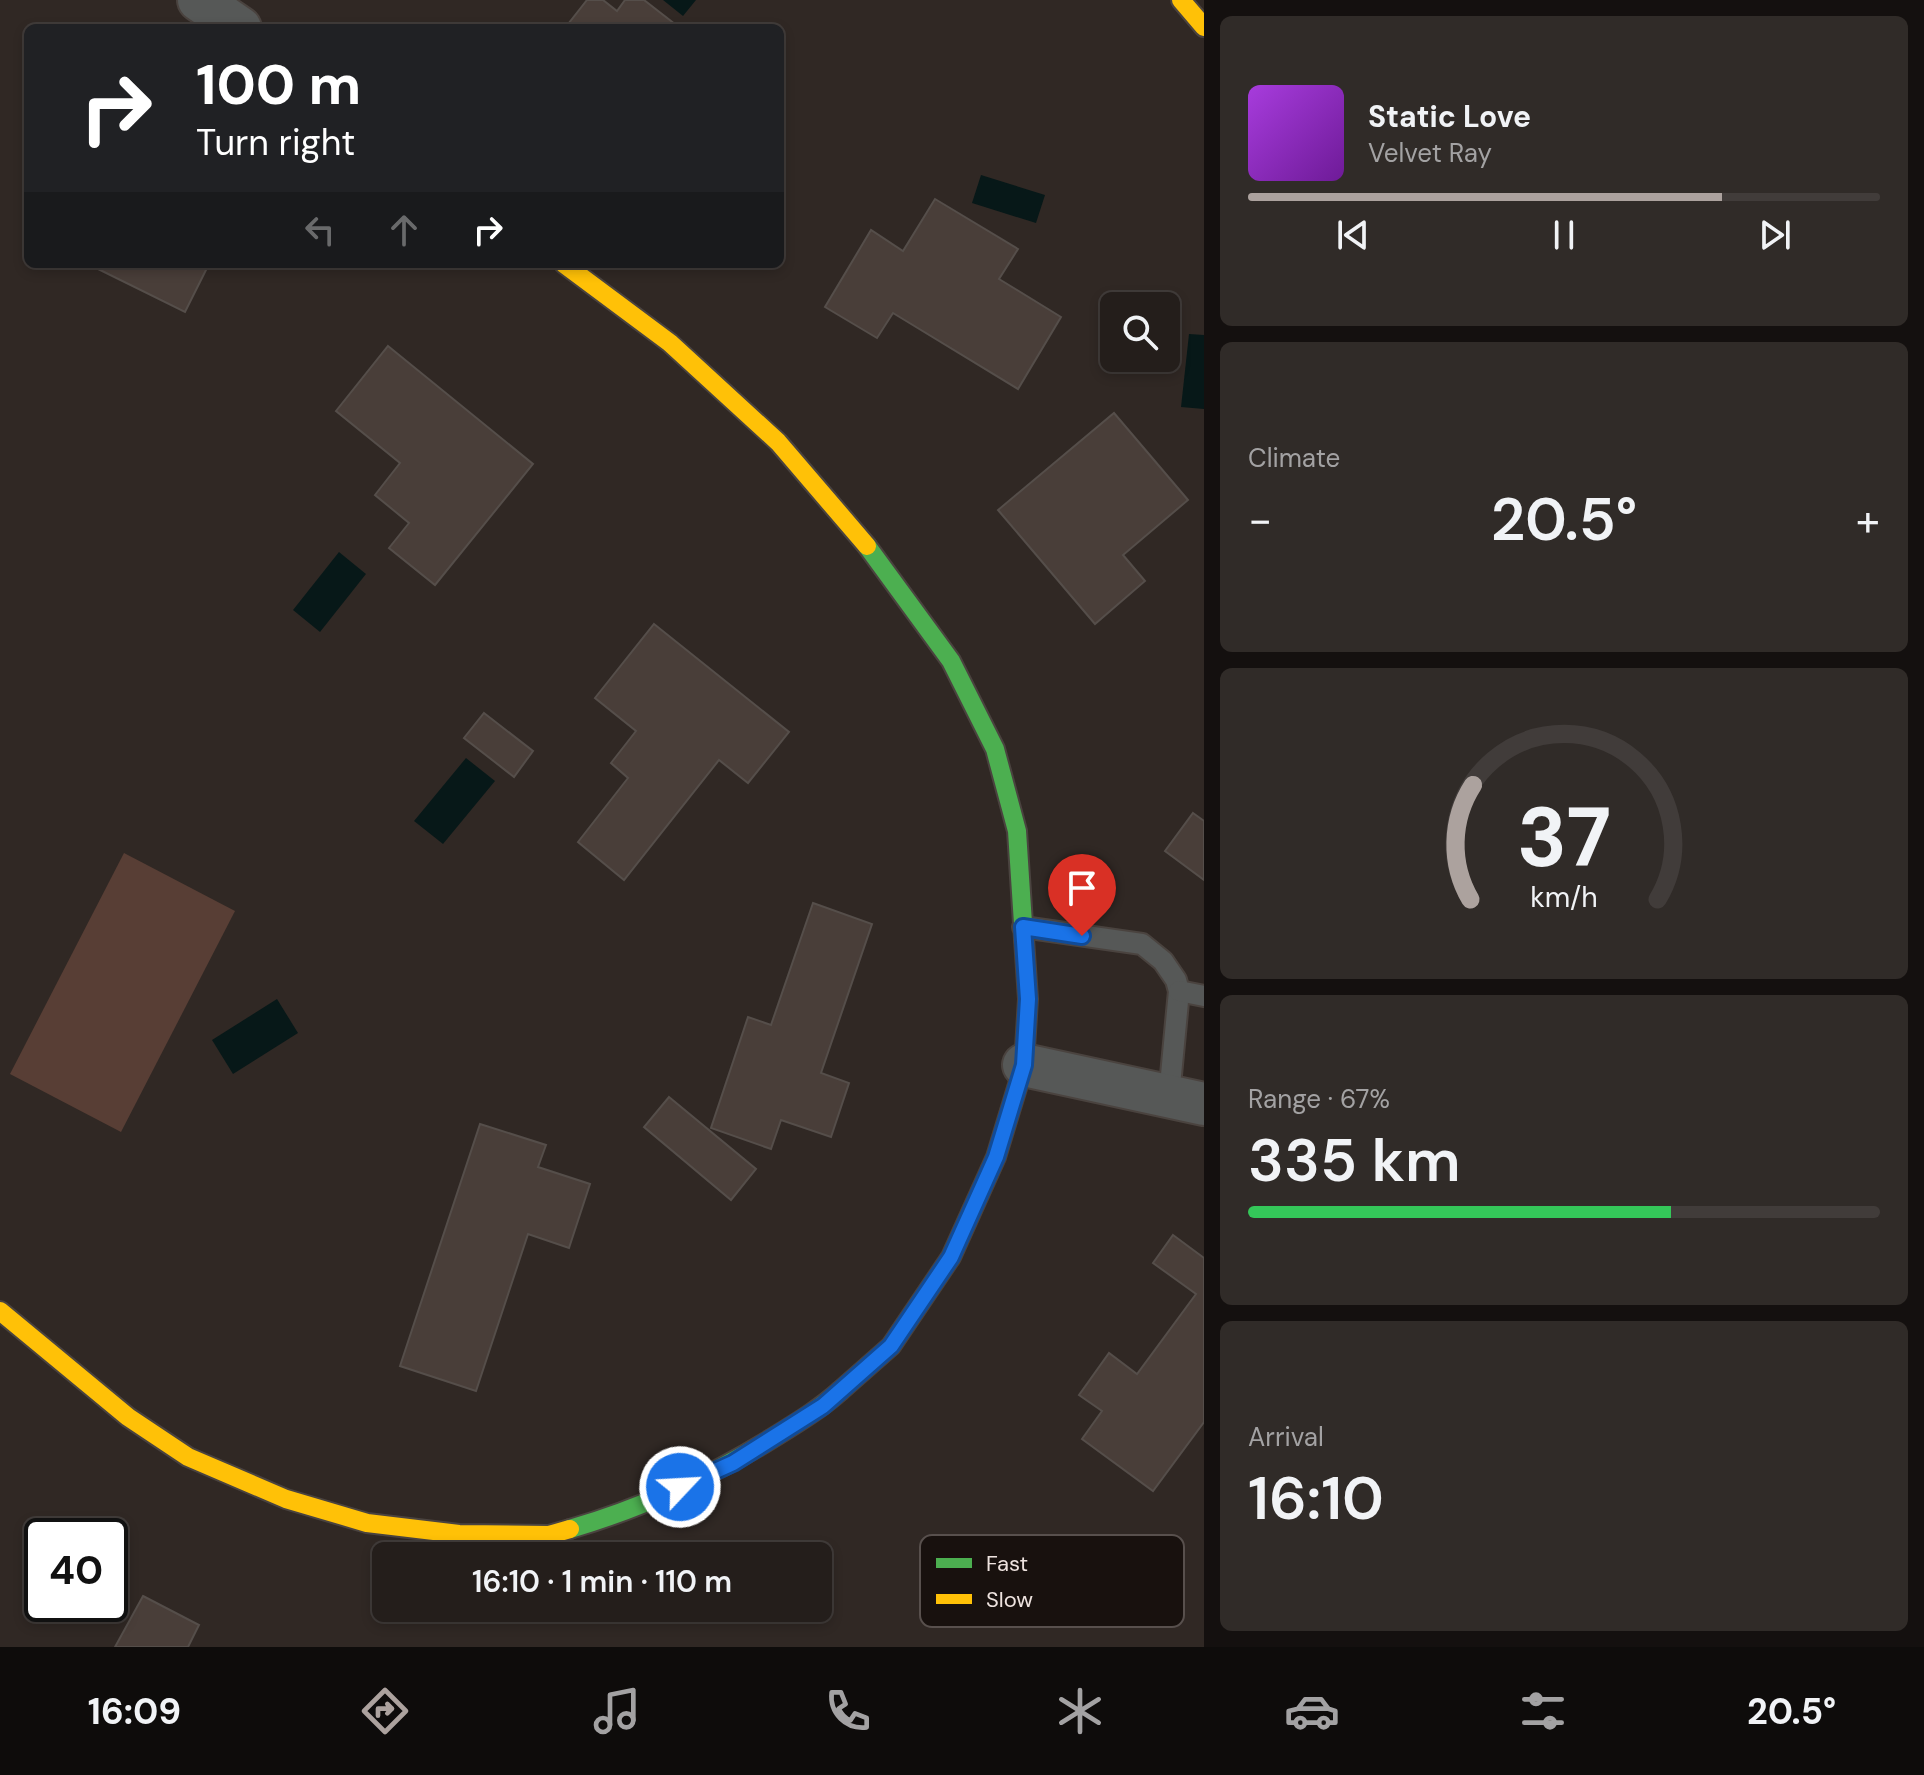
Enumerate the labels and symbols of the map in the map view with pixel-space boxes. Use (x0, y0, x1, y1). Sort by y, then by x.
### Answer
pin (1048, 854, 1116, 936)
position arrow (638, 1445, 722, 1529)
speed limit sign: 40 (24, 1518, 128, 1622)
legend (920, 1535, 1184, 1627)
text: Fast (986, 1549, 1028, 1578)
text: Slow (986, 1585, 1033, 1614)

